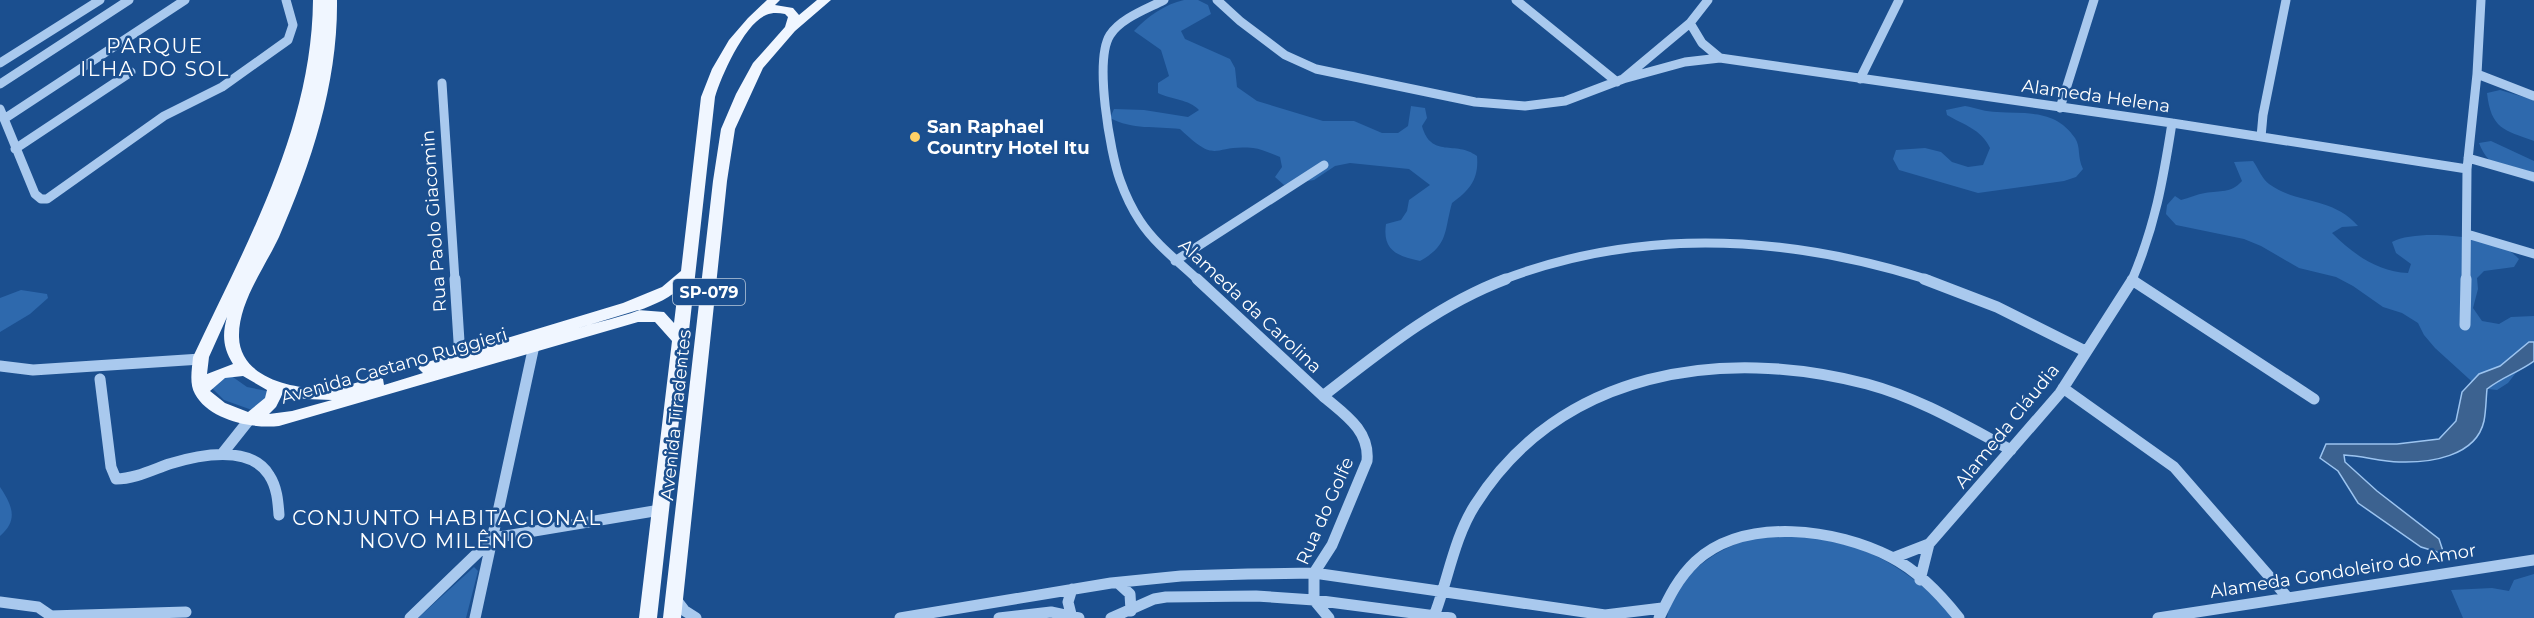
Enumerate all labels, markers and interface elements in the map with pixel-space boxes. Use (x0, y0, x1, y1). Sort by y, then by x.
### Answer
district label: PARQUE ILHA DO SOL (80, 34, 230, 81)
street label: Alameda Helena (2020, 75, 2172, 117)
place label: San Raphael Country Hotel Itu (927, 116, 1090, 159)
street label: Rua Paolo Giacomin (417, 129, 451, 313)
marker: San Raphael Country Hotel Itu (908, 130, 922, 144)
street label: Alameda da Carolina (1174, 234, 1326, 378)
road number: SP-079 (673, 279, 745, 305)
street label: Avenida Caetano Ruggieri (278, 323, 510, 409)
street label: Avenida Tiradentes (656, 328, 696, 501)
street label: Alameda Cláudia (1950, 359, 2064, 493)
street label: Rua do Golfe (1291, 454, 1359, 568)
district label: CONJUNTO HABITACIONAL NOVO MILÊNIO (292, 506, 602, 553)
street label: Alameda Gondoleiro do Amor (2208, 539, 2478, 603)

